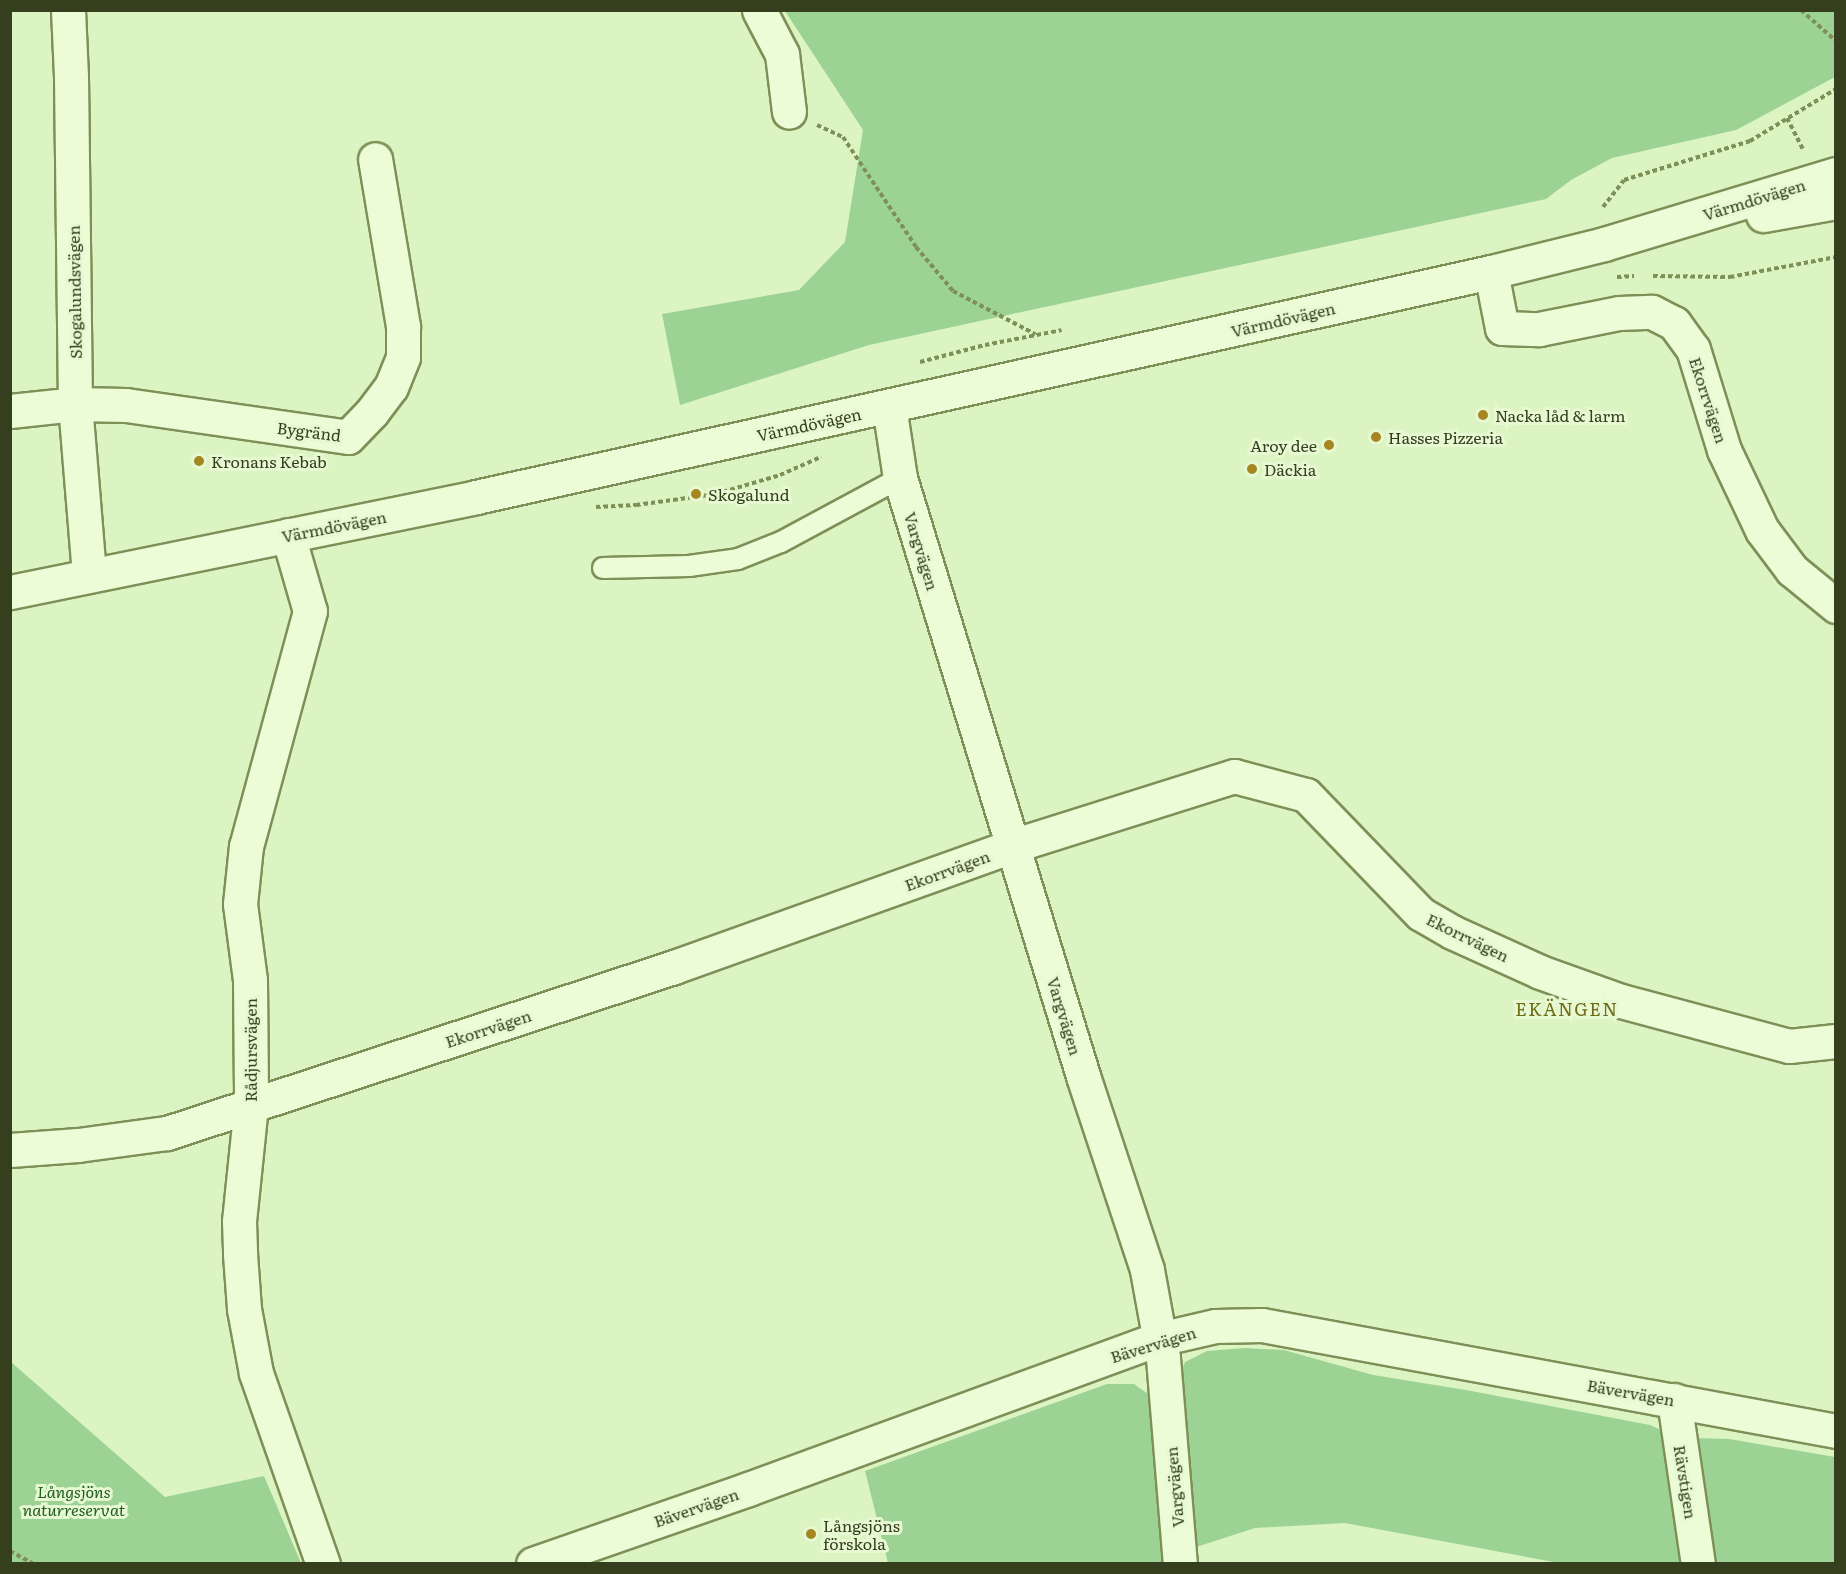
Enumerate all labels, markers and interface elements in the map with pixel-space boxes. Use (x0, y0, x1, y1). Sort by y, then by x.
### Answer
street label: Värmdövägen (1700, 174, 1808, 224)
street label: Skogalundsvägen (63, 225, 85, 359)
street label: Värmdövägen (1229, 298, 1337, 340)
street label: Ekorrvägen (1686, 355, 1732, 445)
street label: Värmdövägen (755, 404, 863, 444)
place label: Nacka låd & larm (1495, 405, 1625, 425)
marker: Nacka låd & larm (1476, 408, 1490, 422)
street label: Bygränd (276, 418, 342, 444)
place label: Hasses Pizzeria (1388, 427, 1503, 447)
marker: Hasses Pizzeria (1369, 430, 1383, 444)
place label: Aroy dee (1250, 435, 1317, 455)
marker: Aroy dee (1322, 438, 1336, 452)
place label: Kronans Kebab (211, 451, 327, 471)
marker: Kronans Kebab (192, 454, 206, 468)
place label: Däckia (1264, 459, 1316, 479)
marker: Däckia (1245, 462, 1259, 476)
place label: Skogalund (708, 484, 789, 504)
marker: Skogalund (689, 487, 703, 501)
street label: Värmdövägen (280, 506, 388, 546)
street label: Vargvägen (901, 510, 943, 592)
street label: Ekorrvägen (902, 846, 992, 894)
street label: Ekorrvägen (1424, 909, 1512, 965)
street label: Vargvägen (1044, 975, 1086, 1057)
street label: Rådjursvägen (240, 998, 260, 1102)
district label: EKÄNGEN (1515, 998, 1619, 1020)
street label: Ekorrvägen (443, 1005, 533, 1051)
street label: Bävervägen (1108, 1322, 1198, 1366)
street label: Bävervägen (1586, 1375, 1676, 1409)
street label: Rävstigen (1671, 1444, 1701, 1520)
street label: Vargvägen (1161, 1446, 1187, 1528)
park label: Långsjöns naturreservat (23, 1481, 125, 1519)
street label: Bävervägen (651, 1484, 741, 1530)
place label: Långsjöns förskola (823, 1515, 900, 1553)
marker: Långsjöns förskola (804, 1527, 818, 1541)

